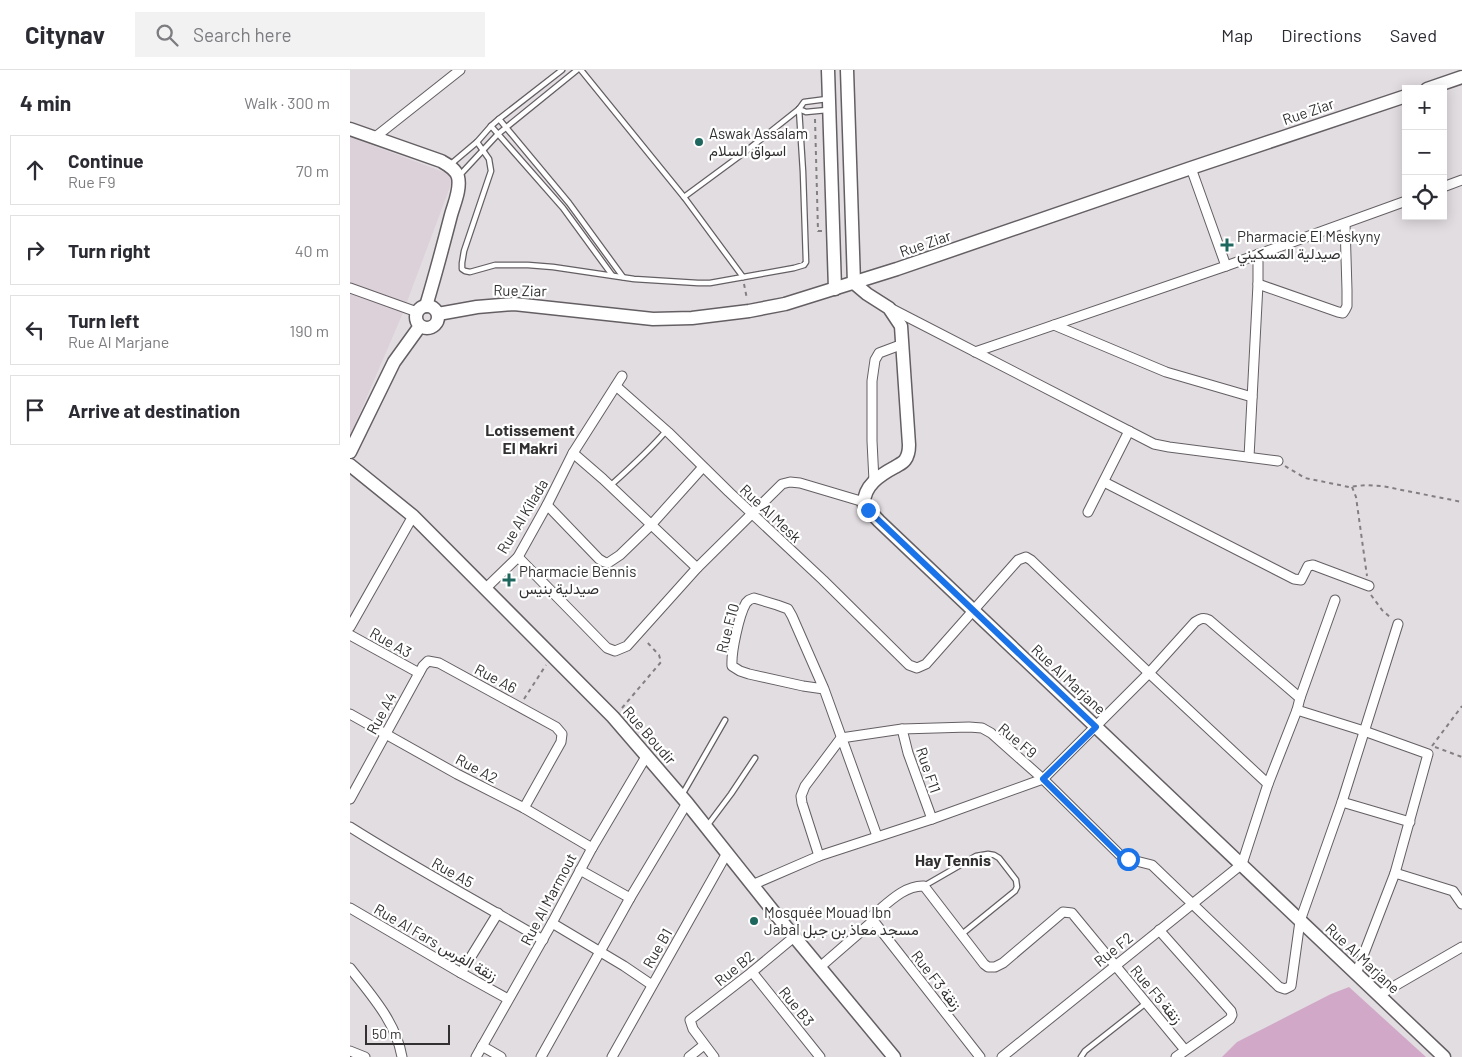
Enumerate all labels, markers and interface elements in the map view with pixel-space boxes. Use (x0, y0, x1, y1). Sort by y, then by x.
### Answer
search box (135, 12, 485, 57)
text: Citynav (25, 20, 105, 49)
icon: search (153, 21, 181, 49)
text: Search here (193, 23, 292, 46)
text: Map (1221, 24, 1253, 46)
text: Directions (1281, 24, 1362, 46)
text: Saved (1390, 24, 1437, 46)
map controls (1402, 85, 1447, 220)
button: + (1402, 85, 1447, 130)
text: 4 min (20, 90, 71, 115)
text: Walk · 300 m (244, 93, 330, 112)
street label: Rue Ziar (1280, 94, 1337, 128)
place label: Aswak Assalam اسواق السلام (709, 124, 808, 161)
button: − (1402, 130, 1447, 175)
marker: Aswak Assalam اسواق السلام (693, 136, 705, 148)
text: Continue (68, 149, 144, 172)
icon: ahead (21, 156, 49, 184)
text: 70 m (296, 161, 329, 180)
text: Rue F9 (68, 172, 116, 191)
button: locate (1402, 175, 1447, 220)
street label: Rue Ziar (897, 226, 954, 260)
place label: Pharmacie El Meskyny صيدلية المسكيني (1237, 227, 1380, 267)
icon: right (21, 236, 49, 264)
text: Turn right (68, 239, 150, 262)
marker: Pharmacie El Meskyny صيدلية المسكيني (1221, 239, 1233, 251)
text: 40 m (295, 241, 329, 260)
street label: Rue Ziar (493, 281, 547, 299)
text: Turn left (68, 309, 139, 332)
icon: left (21, 316, 49, 344)
text: 190 m (290, 321, 329, 340)
text: Rue Al Marjane (68, 332, 169, 351)
icon: arrive (21, 396, 49, 424)
text: Arrive at destination (68, 399, 240, 422)
district label: Lotissement El Makri (485, 420, 575, 457)
street label: Rue Al Kilada (493, 475, 551, 557)
street label: Rue Al Mesk (737, 480, 806, 546)
route end (857, 499, 880, 522)
place label: Pharmacie Bennis صيدلية بنيس (519, 562, 636, 599)
marker: Pharmacie Bennis صيدلية بنيس (503, 574, 515, 586)
street label: Rue F10 (712, 601, 742, 655)
street label: Rue A3 (367, 623, 415, 661)
street label: Rue Al Marjane (1028, 640, 1110, 718)
street label: Rue A6 (472, 659, 520, 697)
street label: Rue A4 (362, 689, 400, 737)
street label: Rue Boudir (620, 702, 681, 768)
street label: Rue F9 (995, 719, 1041, 761)
street label: Rue F11 (913, 745, 945, 795)
street label: Rue A2 (453, 749, 501, 787)
route start (1117, 848, 1140, 871)
street label: Rue Al Marmout (516, 850, 580, 948)
district label: Hay Tennis (915, 850, 991, 869)
street label: Rue A5 (429, 853, 477, 891)
street label: Rue Al Fars زنقة الفرس (370, 899, 501, 986)
place label: Mosquée Mouad Ibn Jabal مسجد معاذ بن جبل (764, 903, 919, 940)
marker: Mosquée Mouad Ibn Jabal مسجد معاذ بن جبل (748, 915, 760, 927)
street label: Rue Al Marjane (1322, 919, 1404, 997)
street label: Rue B1 (638, 925, 676, 971)
street label: Rue F2 (1090, 928, 1136, 970)
street label: Rue F3 زنقة (907, 946, 966, 1014)
street label: Rue B2 (711, 947, 757, 989)
street label: Rue F5 زنقة (1126, 961, 1187, 1028)
street label: Rue B3 (776, 983, 818, 1029)
scale bar (365, 1022, 450, 1045)
text: 50 m (372, 1025, 401, 1042)

